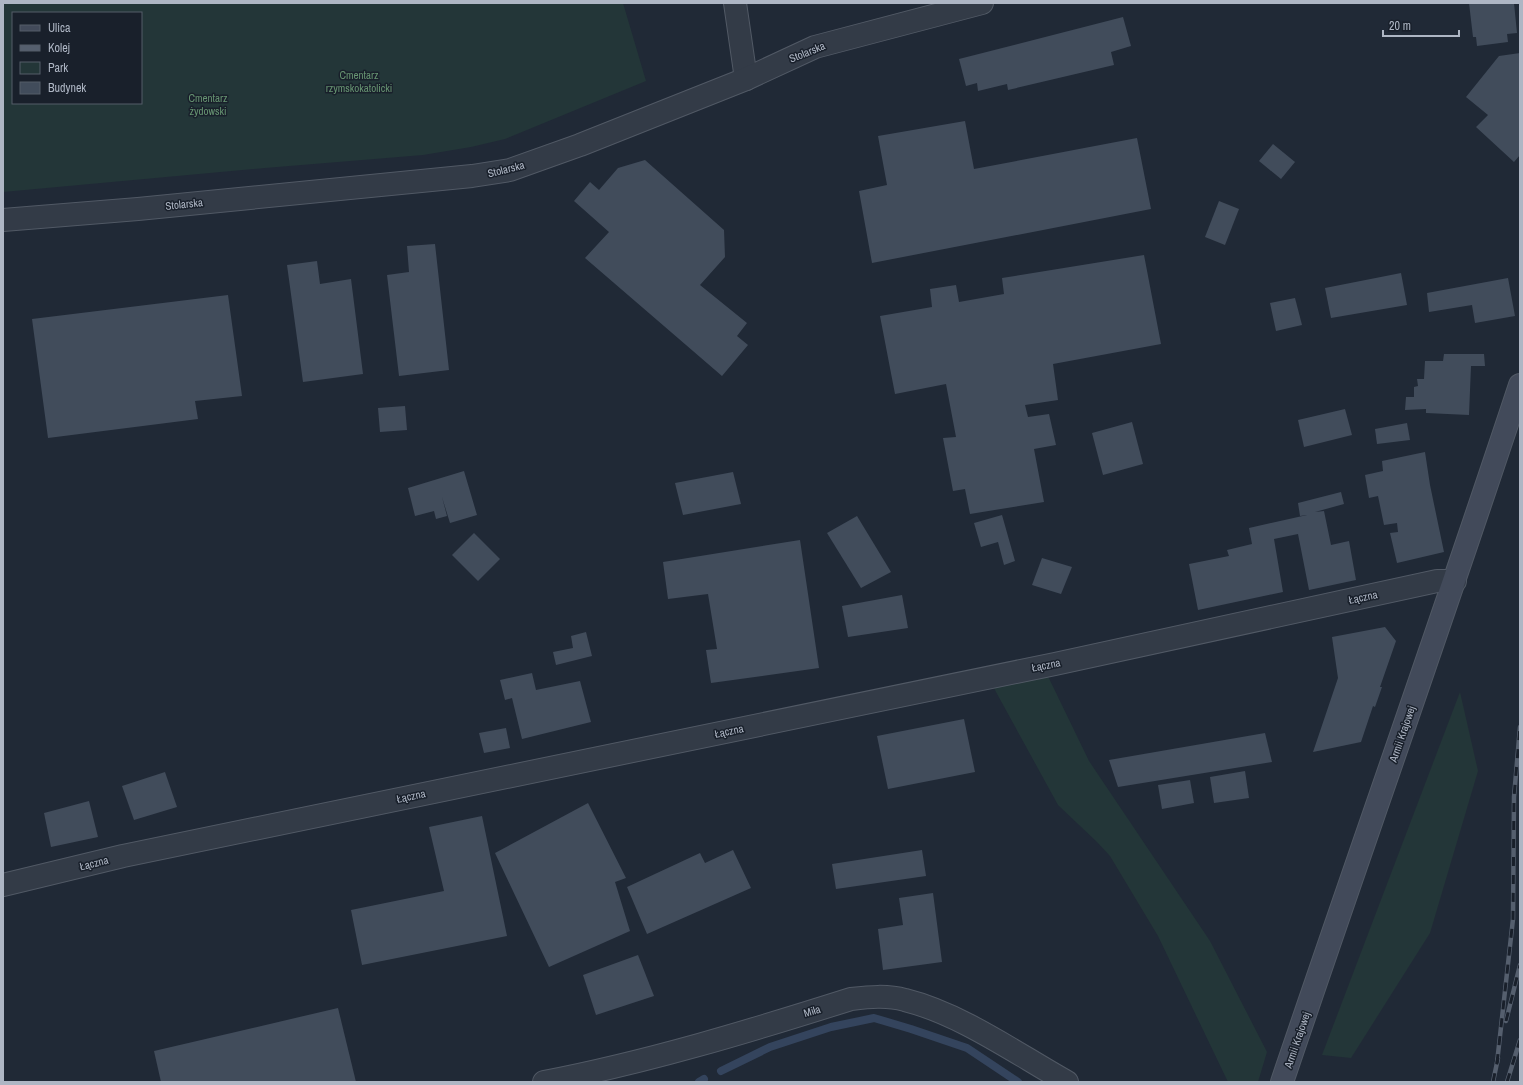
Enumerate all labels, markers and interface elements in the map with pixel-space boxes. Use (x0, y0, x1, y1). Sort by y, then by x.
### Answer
legend (12, 12, 142, 104)
scale bar (1383, 12, 1459, 38)
text: 20 m (1389, 18, 1411, 34)
text: Ulica (48, 20, 71, 36)
street label: Stolarska (787, 38, 827, 66)
text: Kolej (48, 40, 70, 56)
text: Park (48, 60, 68, 76)
park label: Cmentarz rzymskokatolicki (326, 68, 392, 95)
text: Budynek (48, 80, 86, 96)
park label: Cmentarz żydowski (188, 91, 228, 118)
street label: Stolarska (486, 158, 526, 180)
street label: Stolarska (165, 195, 203, 213)
street label: Łączna (1347, 587, 1379, 607)
street label: Łączna (1030, 655, 1062, 675)
street label: Armii Krajowej (1386, 704, 1418, 765)
street label: Łączna (713, 721, 745, 741)
street label: Łączna (395, 786, 427, 806)
street label: Łączna (78, 853, 110, 873)
street label: Miła (802, 1002, 822, 1020)
street label: Armii Krajowej (1281, 1010, 1313, 1071)

